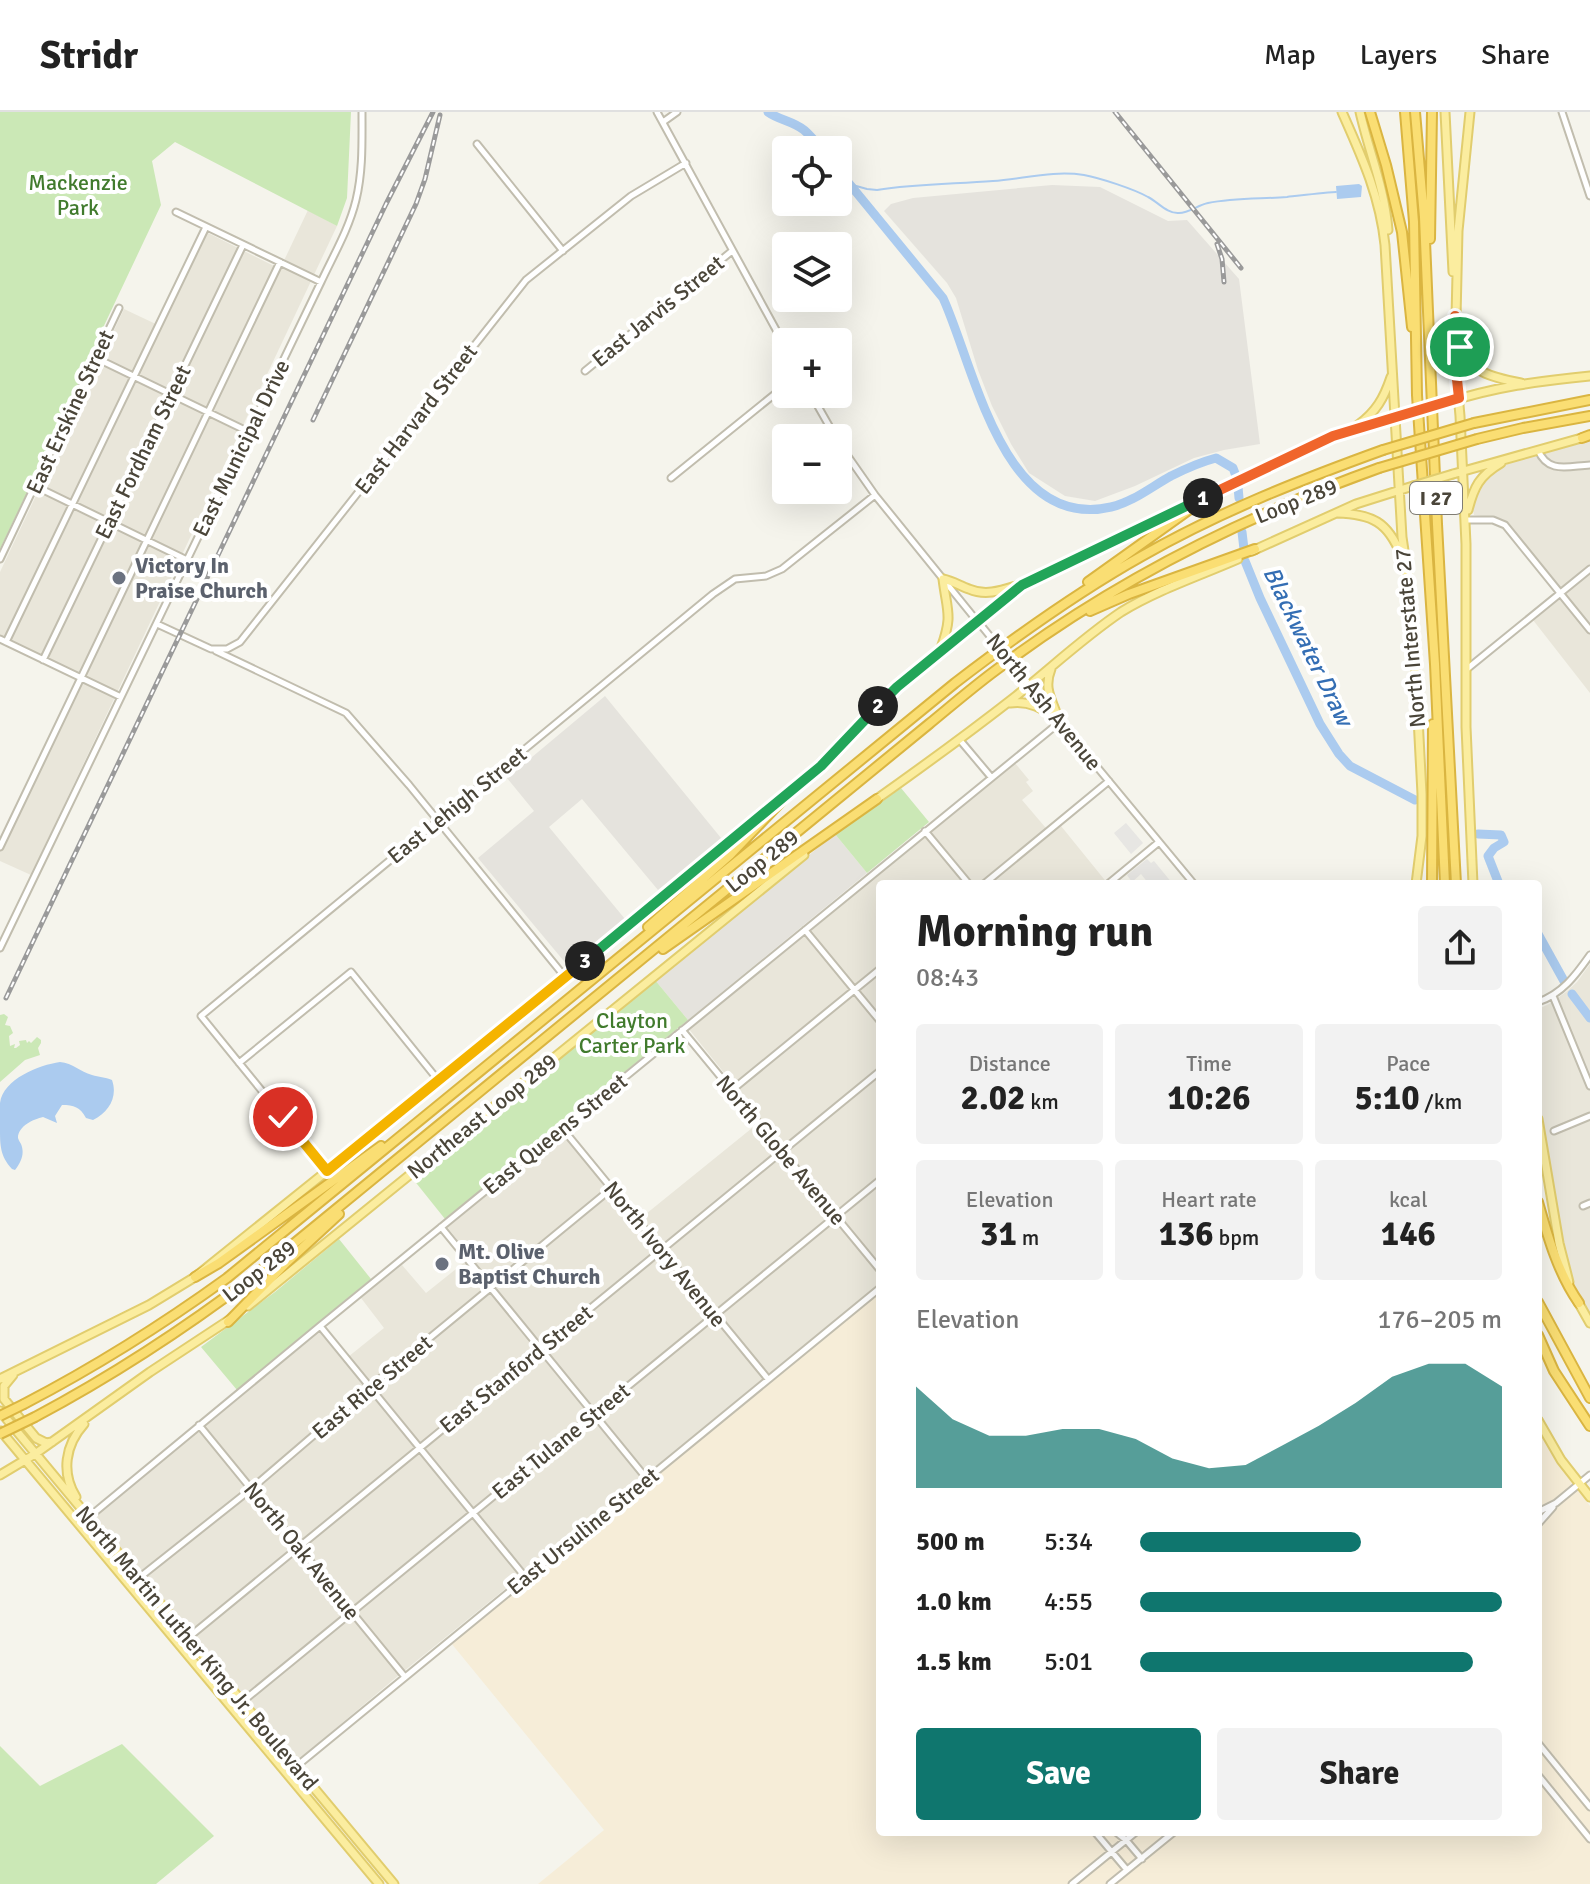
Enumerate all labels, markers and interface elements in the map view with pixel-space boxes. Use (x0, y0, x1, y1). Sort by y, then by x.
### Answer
text: Stridr (40, 32, 138, 79)
text: Map (1264, 38, 1316, 72)
text: Layers (1360, 38, 1437, 72)
text: Share (1481, 38, 1550, 72)
map controls (772, 136, 852, 504)
button: locate (772, 136, 852, 216)
park label: Mackenzie Park (28, 169, 128, 221)
button: layers (772, 232, 852, 312)
street label: East Jarvis Street (586, 249, 730, 373)
pin (1426, 313, 1494, 381)
street label: East Erskine Street (20, 325, 120, 498)
icon: arrive (1438, 325, 1482, 369)
button: + (772, 328, 852, 408)
street label: East Harvard Street (349, 338, 483, 499)
street label: East Municipal Drive (187, 355, 295, 541)
street label: East Fordham Street (89, 360, 197, 543)
button: − (772, 424, 852, 504)
street label: Loop 289 (1251, 472, 1341, 530)
pin: 1 (1183, 478, 1223, 518)
road number: I 27 (1410, 482, 1462, 514)
text: 1 (1197, 484, 1209, 511)
street label: North Interstate 27 (1389, 547, 1431, 729)
place label: Victory In Praise Church (135, 552, 268, 604)
water label: Blackwater Draw (1256, 561, 1361, 733)
marker: Victory In Praise Church (110, 569, 128, 587)
street label: North Ash Avenue (981, 628, 1107, 776)
pin: 2 (858, 686, 898, 726)
text: 2 (872, 692, 884, 719)
street label: East Lehigh Street (382, 740, 532, 869)
street label: Loop 289 (720, 823, 804, 899)
text: Morning run (916, 905, 1153, 959)
button: share (1418, 906, 1502, 990)
pin: 3 (565, 941, 605, 981)
text: 3 (579, 947, 591, 974)
text: 08:43 (916, 962, 979, 994)
park label: Clayton Carter Park (579, 1007, 685, 1059)
street label: Northeast Loop 289 (402, 1047, 562, 1185)
text: Distance (969, 1050, 1051, 1077)
text: Time (1186, 1050, 1232, 1077)
text: Pace (1386, 1050, 1430, 1077)
street label: East Queens Street (477, 1067, 633, 1200)
street label: North Globe Avenue (710, 1069, 852, 1231)
text: 2.02 (961, 1077, 1025, 1119)
text: 10:26 (1167, 1077, 1251, 1119)
text: 5:10 (1354, 1077, 1420, 1119)
pin (249, 1083, 317, 1151)
text: km (1025, 1088, 1059, 1115)
text: /km (1420, 1088, 1462, 1115)
icon: check (261, 1095, 305, 1139)
street label: North Ivory Avenue (598, 1176, 732, 1332)
text: Elevation (966, 1186, 1053, 1213)
text: Heart rate (1161, 1186, 1257, 1213)
text: kcal (1389, 1186, 1428, 1213)
text: 31 (980, 1213, 1017, 1255)
text: 136 (1159, 1213, 1214, 1255)
text: 146 (1381, 1213, 1436, 1255)
text: m (1017, 1224, 1039, 1251)
text: bpm (1214, 1224, 1259, 1251)
street label: Loop 289 (217, 1234, 301, 1308)
place label: Mt. Olive Baptist Church (458, 1238, 601, 1290)
marker: Mt. Olive Baptist Church (433, 1255, 451, 1273)
street label: East Stanford Street (434, 1299, 598, 1439)
text: Elevation (916, 1304, 1020, 1336)
text: 176–205 m (1378, 1304, 1502, 1336)
street label: East Rice Street (307, 1329, 438, 1445)
street label: East Tulane Street (487, 1377, 636, 1505)
street label: East Ursuline Street (502, 1461, 665, 1601)
street label: North Oak Avenue (238, 1477, 366, 1625)
street label: North Martin Luther King Jr. Boulevard (70, 1500, 324, 1796)
text: 500 m (916, 1526, 985, 1558)
text: 5:34 (1044, 1526, 1093, 1558)
text: 1.0 km (916, 1586, 992, 1618)
text: 4:55 (1044, 1586, 1093, 1618)
text: 1.5 km (916, 1646, 992, 1678)
text: 5:01 (1044, 1646, 1093, 1678)
button: Save (916, 1728, 1201, 1820)
button: Share (1217, 1728, 1502, 1820)

